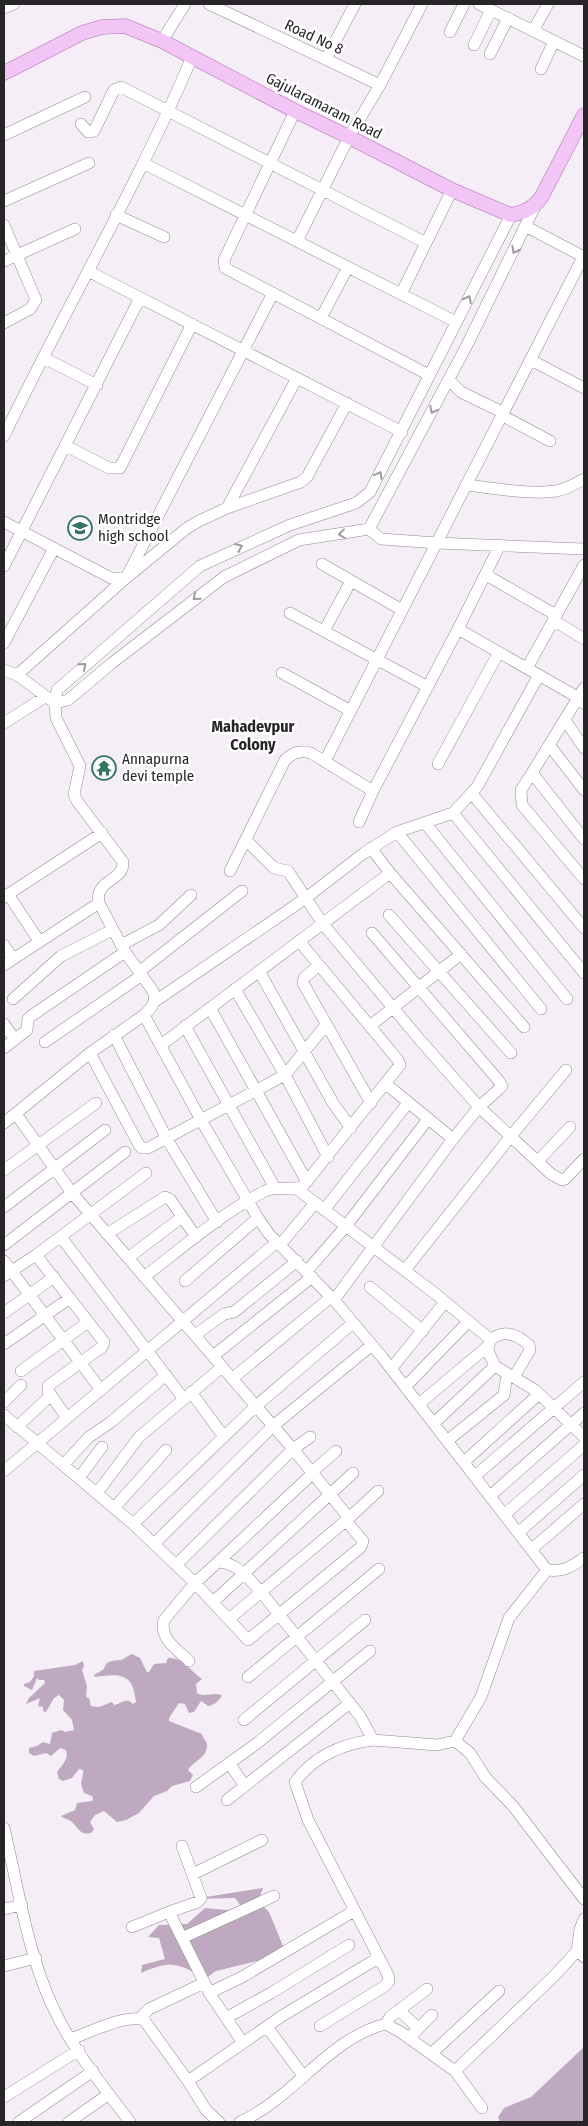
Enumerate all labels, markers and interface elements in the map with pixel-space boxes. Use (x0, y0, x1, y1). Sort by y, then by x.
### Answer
street label: Road No 8 (282, 16, 346, 58)
street label: Gajularamaram Road (263, 69, 385, 143)
one-way arrow (511, 245, 521, 254)
one-way arrow (462, 295, 472, 304)
one-way arrow (429, 405, 439, 414)
one-way arrow (373, 471, 383, 480)
place label: Montridge high school (98, 510, 169, 545)
school or university icon: Montridge high school (67, 515, 93, 541)
one-way arrow (338, 528, 346, 539)
one-way arrow (234, 543, 243, 554)
one-way arrow (192, 592, 201, 601)
one-way arrow (77, 664, 86, 672)
district label: Mahadevpur Colony (212, 717, 295, 754)
place label: Annapurna devi temple (122, 750, 194, 785)
temple icon: Annapurna devi temple (91, 755, 117, 781)

